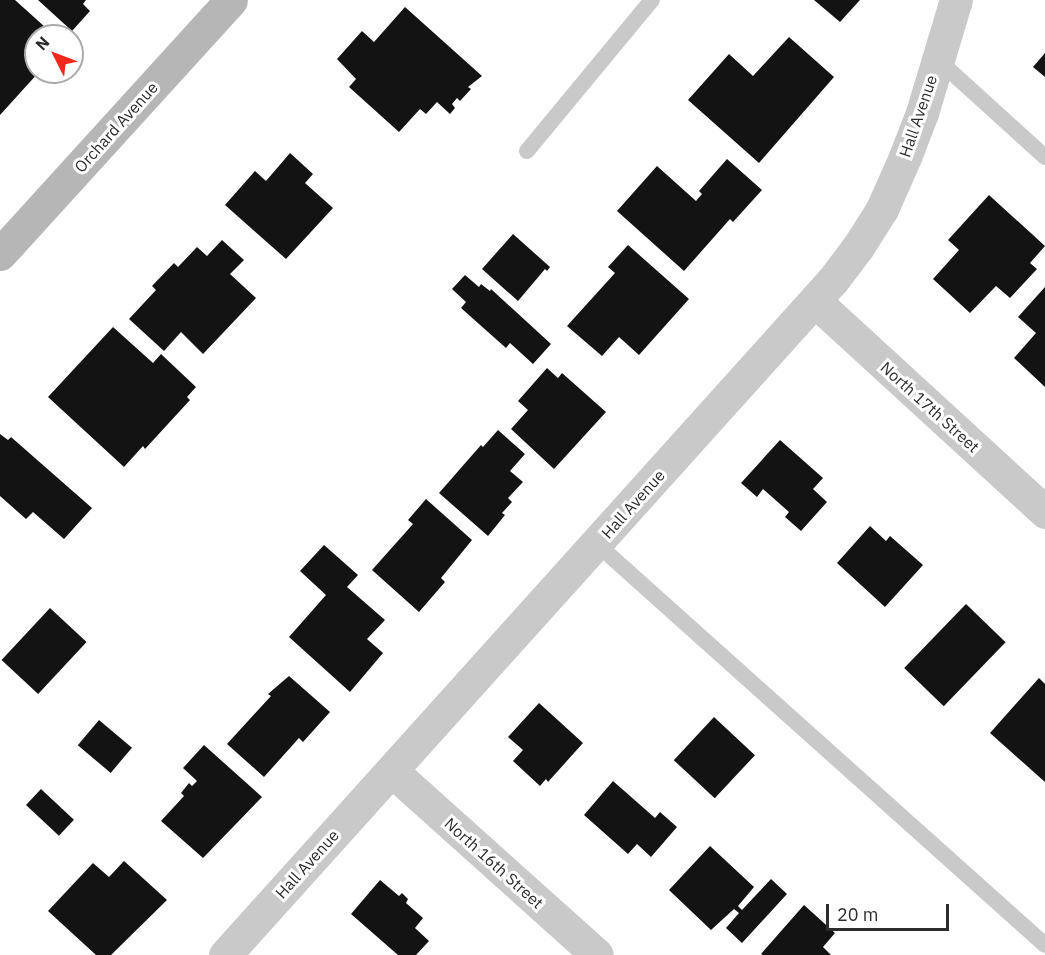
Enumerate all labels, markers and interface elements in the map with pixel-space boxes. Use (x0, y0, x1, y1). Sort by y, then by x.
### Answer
north arrow (24, 24, 84, 84)
text: N (31, 32, 53, 54)
street label: Hall Avenue (895, 72, 941, 160)
street label: Orchard Avenue (70, 78, 162, 176)
street label: North 17th Street (877, 358, 983, 456)
street label: Hall Avenue (597, 466, 669, 542)
street label: North 16th Street (441, 814, 547, 912)
street label: Hall Avenue (271, 826, 343, 902)
scale bar (829, 892, 952, 930)
text: 20 m (837, 903, 879, 926)

